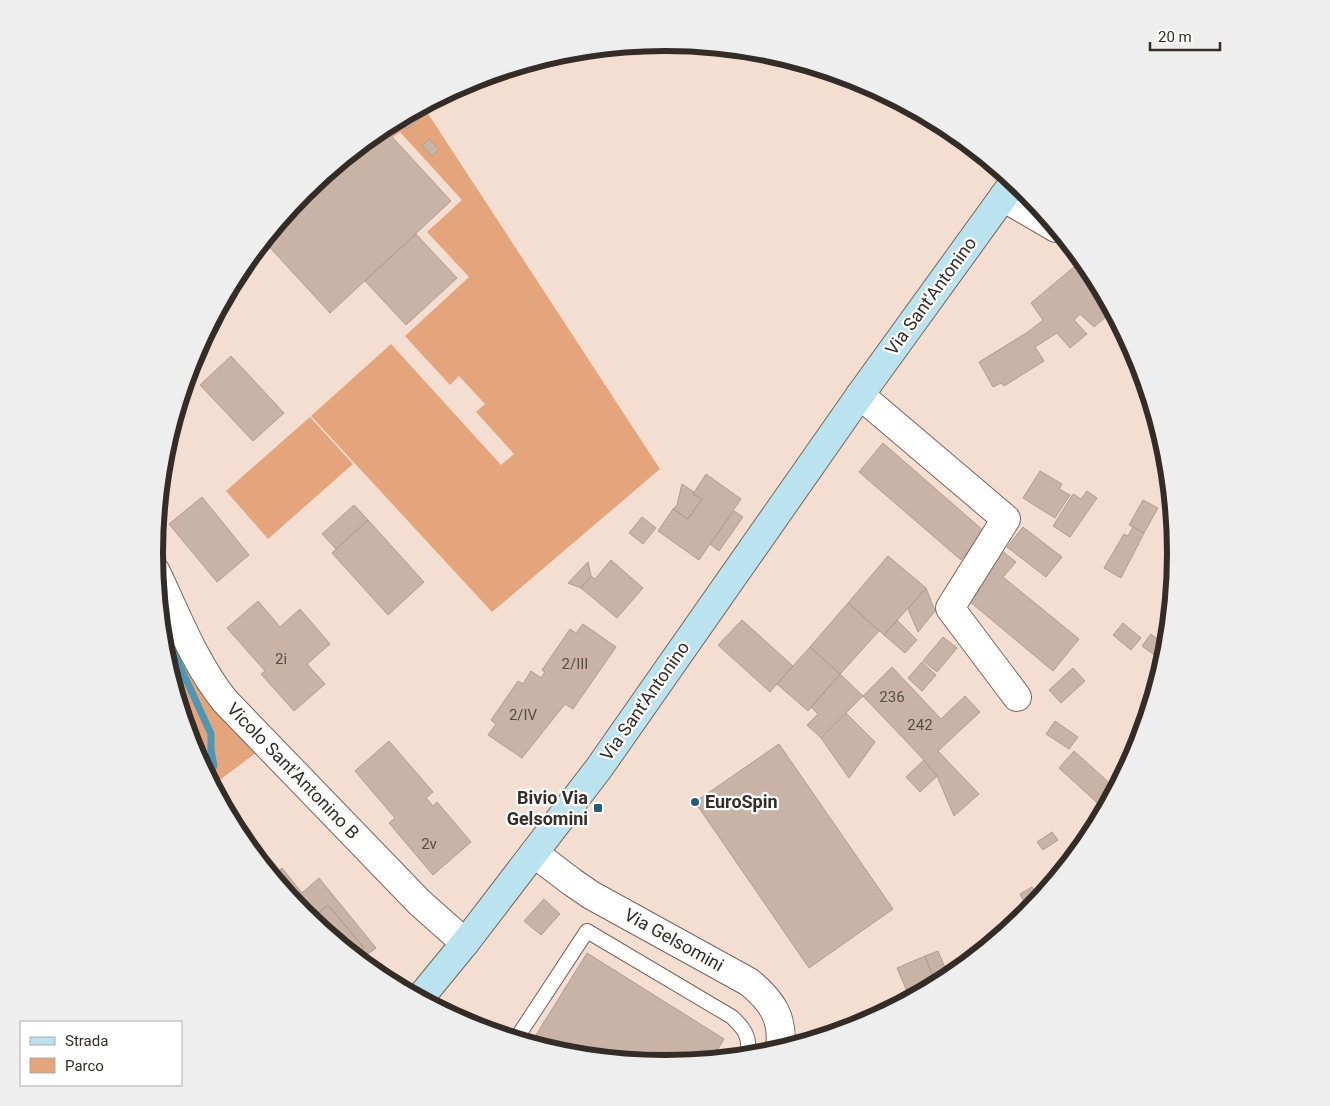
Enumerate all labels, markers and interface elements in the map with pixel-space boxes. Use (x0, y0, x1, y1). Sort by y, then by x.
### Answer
scale bar (1150, 20, 1220, 52)
text: 20 m (1158, 28, 1192, 46)
street label: Via Sant'Antonino (881, 233, 980, 359)
street label: Via Sant'Antonino (596, 637, 694, 764)
house number: 2i (275, 650, 287, 668)
house number: 2/III (562, 655, 588, 673)
house number: 236 (879, 688, 905, 706)
street label: Vicolo Sant'Antonino B (223, 698, 364, 843)
house number: 2/IV (509, 706, 538, 724)
house number: 242 (907, 716, 933, 734)
place label: Bivio Via Gelsomini (507, 787, 588, 829)
place label: EuroSpin (705, 791, 778, 812)
marker: EuroSpin (689, 796, 701, 808)
marker: Bivio Via Gelsomini (592, 802, 604, 814)
house number: 2v (421, 835, 437, 853)
street label: Via Gelsomini (621, 904, 728, 975)
legend (20, 1021, 182, 1086)
text: Strada (65, 1032, 108, 1050)
text: Parco (65, 1057, 104, 1075)

